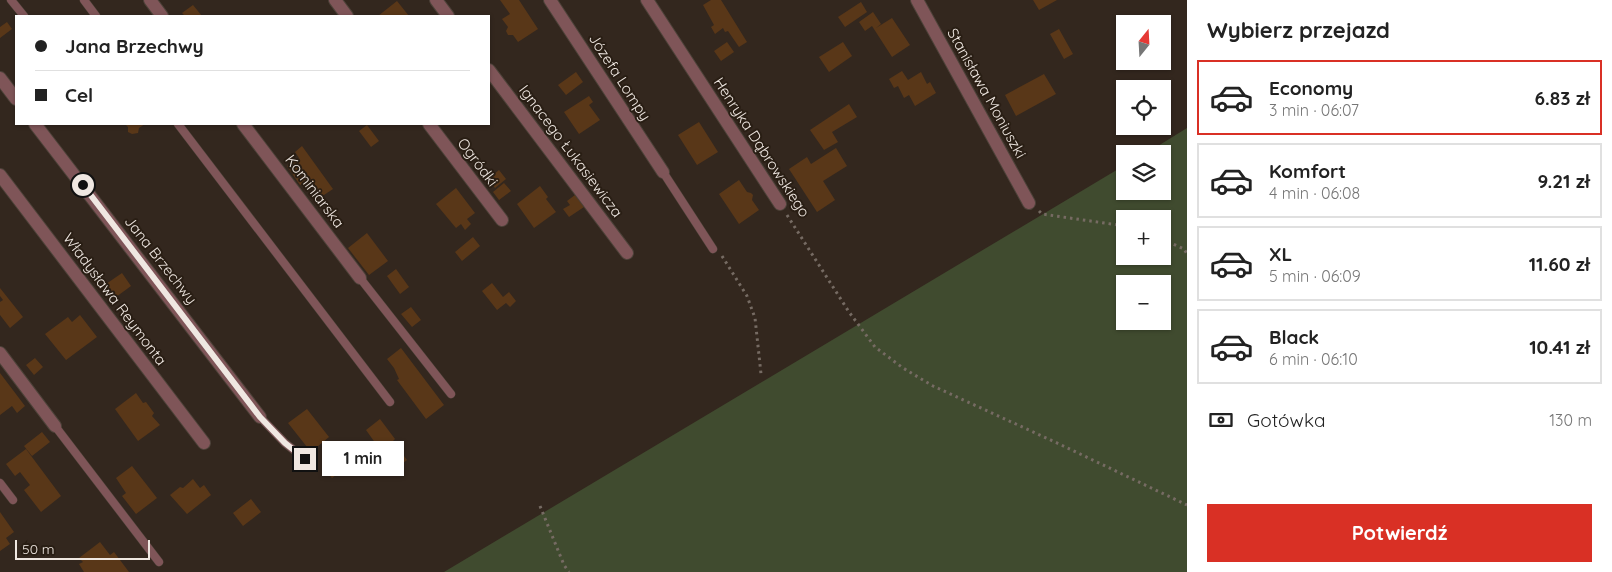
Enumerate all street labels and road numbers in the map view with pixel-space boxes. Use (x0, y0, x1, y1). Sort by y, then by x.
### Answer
street label: Stanisława Moniuszki (943, 25, 1031, 161)
street label: Józefa Lompy (585, 30, 655, 124)
street label: Henryka Dąbrowskiego (710, 74, 814, 220)
street label: Ignacego Łukasiewicza (515, 81, 627, 221)
street label: Ogródki (454, 134, 502, 190)
street label: Kominiarska (281, 151, 349, 231)
street label: Jana Brzechwy (121, 212, 201, 308)
street label: Władysława Reymonta (59, 229, 171, 369)

